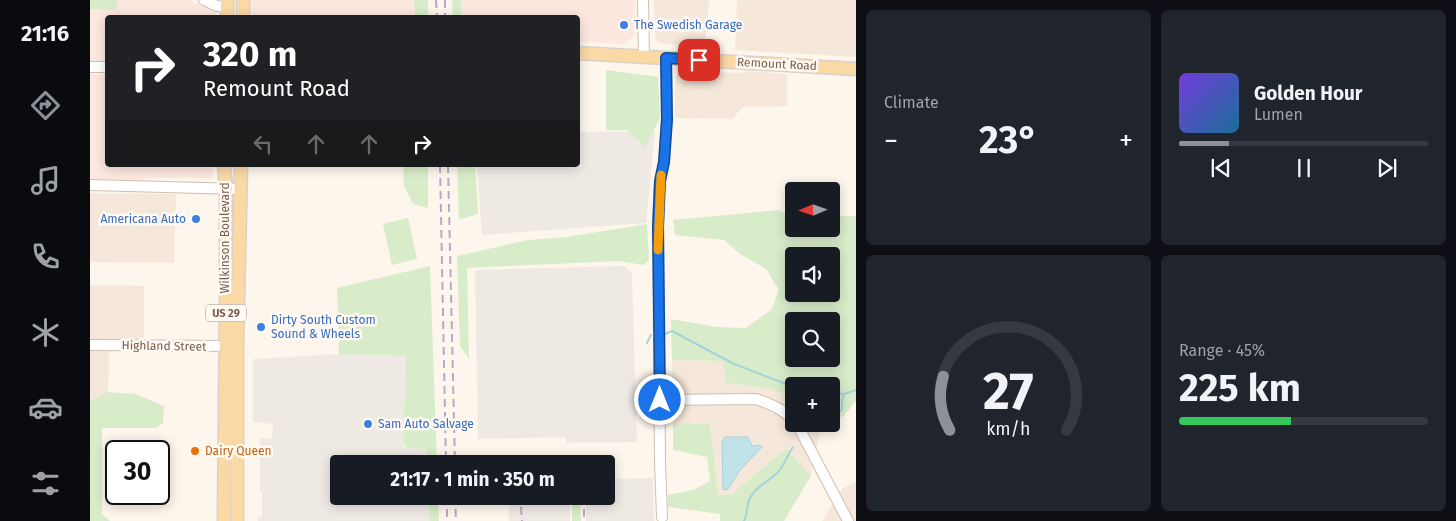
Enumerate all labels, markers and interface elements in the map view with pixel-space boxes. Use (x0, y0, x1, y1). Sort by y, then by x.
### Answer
place label: The Swedish Garage (634, 18, 742, 32)
marker: The Swedish Garage (618, 19, 630, 31)
text: 21:16 (21, 20, 69, 47)
text: 320 m (203, 33, 297, 75)
icon: right (120, 35, 185, 100)
pin (678, 39, 720, 81)
icon: arrive (685, 46, 713, 74)
street label: Remount Road (737, 55, 817, 73)
text: Remount Road (203, 75, 350, 102)
text: Golden Hour (1254, 82, 1363, 105)
icon: directions (28, 88, 63, 123)
text: Climate (884, 93, 939, 112)
text: Lumen (1254, 105, 1303, 124)
text: 23° (979, 117, 1038, 163)
text: − (884, 124, 898, 157)
text: + (1119, 124, 1133, 157)
icon: left (249, 130, 277, 158)
icon: ahead (302, 130, 330, 158)
icon: ahead (355, 130, 383, 158)
icon: right (408, 130, 436, 158)
icon: previous (1207, 154, 1235, 182)
icon: pause (1290, 154, 1318, 182)
icon: next (1373, 154, 1401, 182)
icon: music (28, 163, 63, 198)
street label: Wilkinson Boulevard (218, 182, 232, 294)
north arrow (785, 182, 840, 238)
map controls (785, 182, 840, 432)
place label: Americana Auto (100, 212, 186, 226)
marker: Americana Auto (190, 213, 202, 225)
icon: phone (28, 239, 63, 274)
button: sound (785, 247, 840, 302)
road number: US 29 (206, 304, 246, 322)
button: search (785, 312, 840, 367)
place label: Dirty South Custom Sound & Wheels (271, 313, 376, 341)
icon: climate (28, 315, 63, 350)
marker: Dirty South Custom Sound & Wheels (255, 321, 267, 333)
street label: Highland Street (122, 338, 207, 354)
text: Range · 45% (1179, 341, 1265, 360)
text: 27 (983, 360, 1034, 423)
text: 225 km (1179, 365, 1301, 411)
position arrow (633, 373, 685, 425)
button: + (785, 377, 840, 432)
icon: car (28, 390, 63, 425)
place label: Sam Auto Salvage (378, 417, 474, 431)
marker: Sam Auto Salvage (362, 418, 374, 430)
text: km/h (986, 418, 1031, 440)
speed limit sign: 30 (105, 440, 170, 505)
place label: Dairy Queen (205, 444, 272, 458)
marker: Dairy Queen (189, 445, 201, 457)
icon: filters (28, 466, 63, 501)
text: 21:17 · 1 min · 350 m (390, 468, 555, 491)

